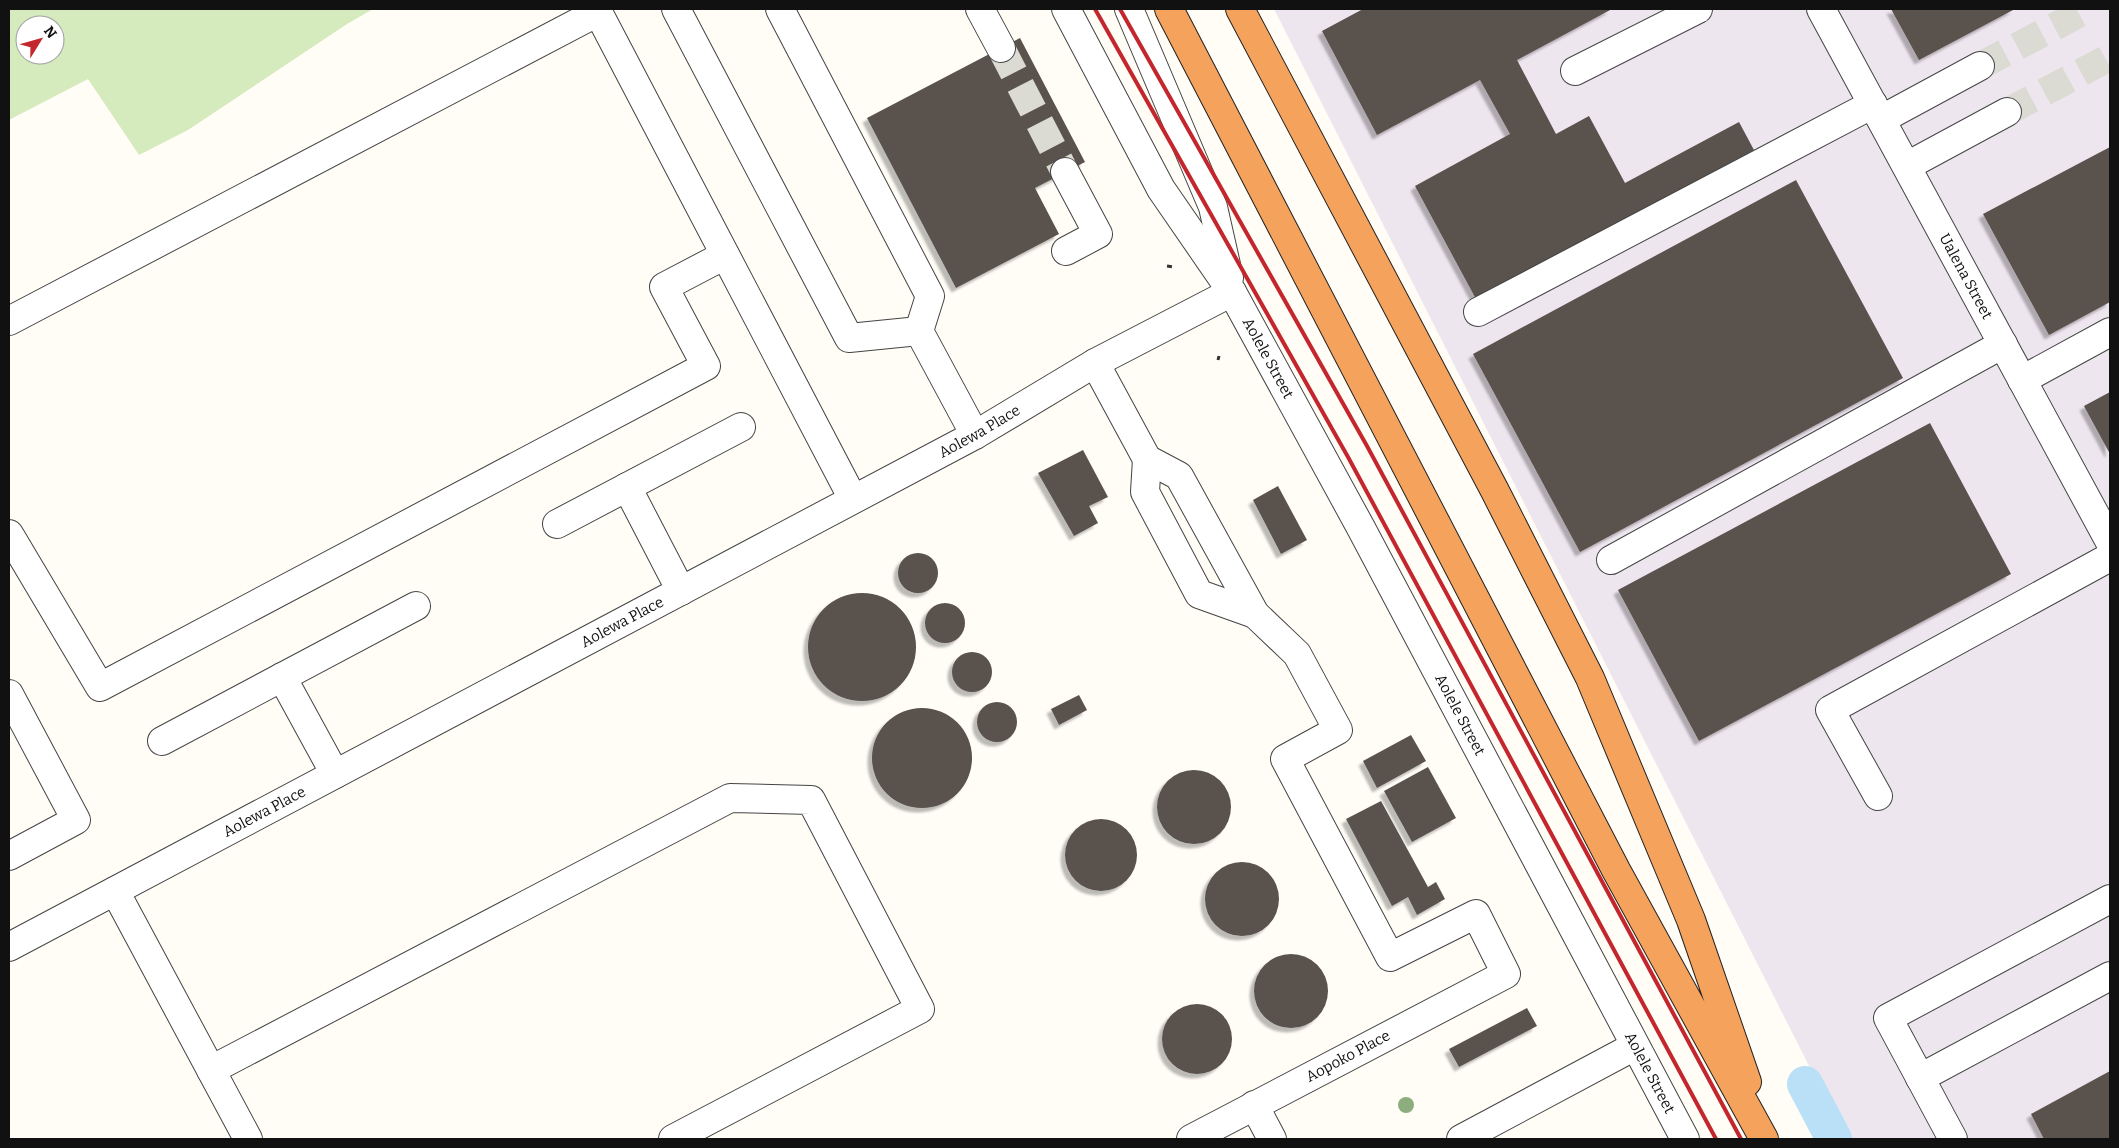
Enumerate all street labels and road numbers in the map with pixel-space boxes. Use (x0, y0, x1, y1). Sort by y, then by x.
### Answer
street label: Ualena Street (1935, 230, 1997, 323)
street label: Aolele Street (1239, 315, 1298, 402)
street label: Aolewa Place (936, 401, 1023, 462)
street label: Aolewa Place (578, 593, 667, 651)
street label: Aolele Street (1431, 671, 1489, 759)
street label: Aolewa Place (220, 782, 309, 841)
street label: Aopoko Place (1303, 1026, 1393, 1086)
street label: Aolele Street (1621, 1029, 1679, 1117)

